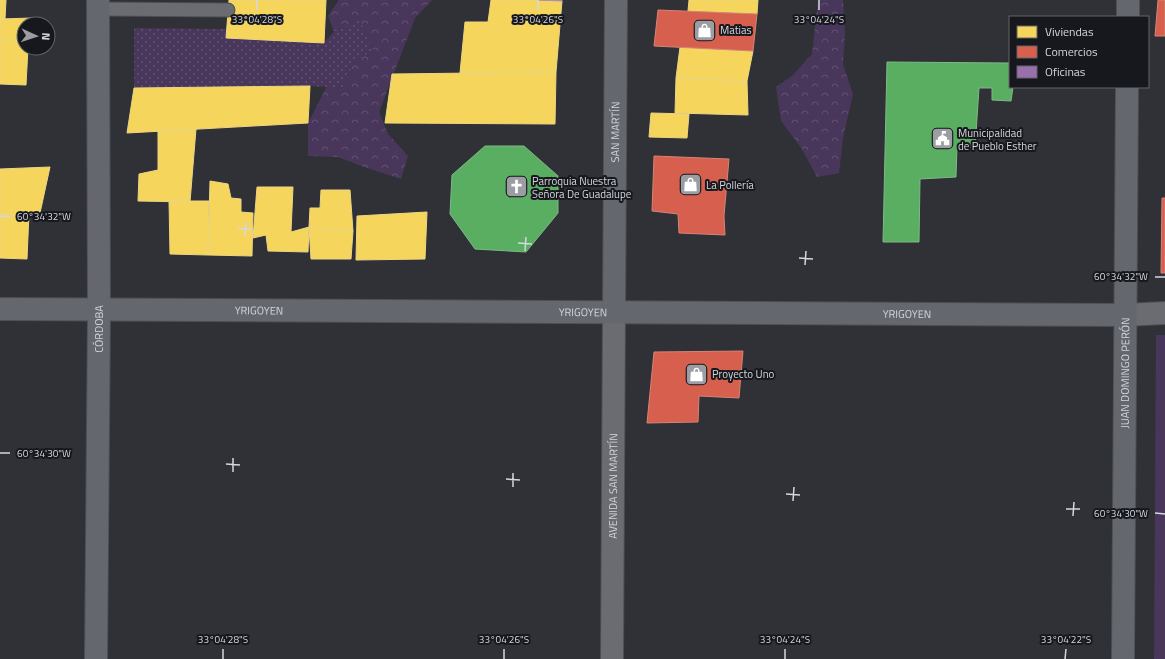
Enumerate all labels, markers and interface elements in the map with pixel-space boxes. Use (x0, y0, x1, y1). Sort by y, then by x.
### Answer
text: 33°04'28"S (232, 12, 282, 27)
text: 33°04'26"S (513, 12, 563, 27)
text: 33°04'24"S (794, 12, 844, 27)
north arrow (16, 16, 56, 56)
legend (1009, 16, 1149, 88)
shop icon: Matias (692, 17, 718, 43)
place label: Matias (720, 22, 752, 38)
text: Viviendas (1045, 22, 1094, 41)
text: N (38, 32, 54, 41)
text: Comercios (1045, 42, 1098, 61)
text: Oficinas (1045, 62, 1086, 81)
street label: SAN MARTÍN (607, 102, 623, 162)
place label: Municipalidad de Pueblo Esther (958, 125, 1037, 154)
public building icon: Municipalidad de Pueblo Esther (930, 126, 956, 152)
shop icon: La Pollería (677, 172, 703, 198)
place label: Parroquia Nuestra Señora De Guadalupe (532, 173, 632, 202)
church icon: Parroquia Nuestra Señora De Guadalupe (503, 174, 529, 200)
place label: La Pollería (706, 177, 754, 193)
text: 60°34'32"W (17, 209, 71, 224)
text: 60°34'32"W (1094, 269, 1148, 284)
street label: YRIGOYEN (235, 302, 283, 319)
street label: YRIGOYEN (559, 304, 607, 320)
street label: CÓRDOBA (91, 305, 107, 353)
street label: YRIGOYEN (883, 306, 931, 322)
street label: JUAN DOMINGO PERÓN (1117, 317, 1133, 429)
shop icon: Proyecto Uno (684, 361, 710, 387)
place label: Proyecto Uno (712, 366, 775, 382)
street label: AVENIDA SAN MARTÍN (605, 433, 621, 539)
text: 60°34'30"W (17, 446, 71, 461)
text: 60°34'30"W (1094, 506, 1148, 521)
text: 33°04'28"S (198, 632, 248, 647)
text: 33°04'26"S (479, 632, 529, 647)
text: 33°04'24"S (760, 632, 810, 647)
text: 33°04'22"S (1041, 632, 1091, 647)

